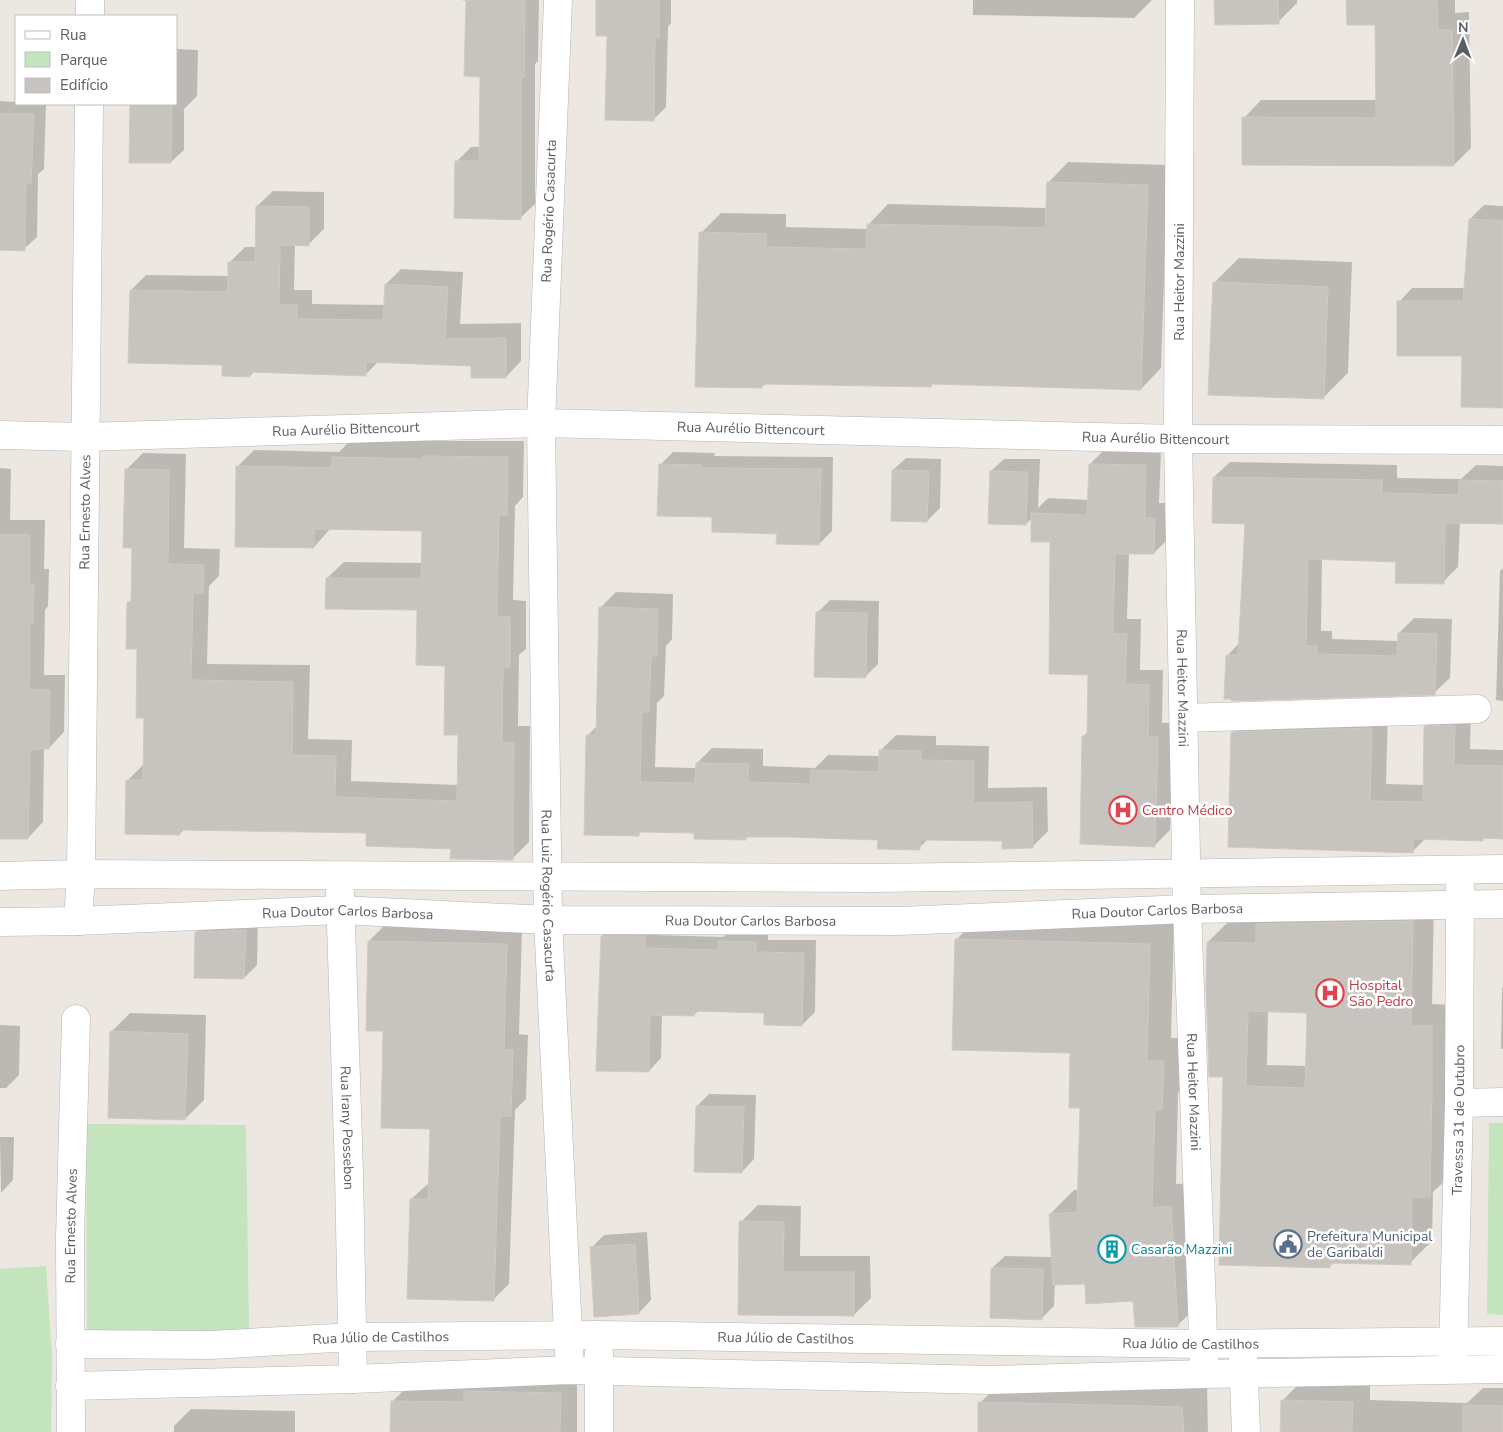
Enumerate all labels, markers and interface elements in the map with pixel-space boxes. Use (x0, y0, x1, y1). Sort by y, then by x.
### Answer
legend (15, 15, 178, 105)
north arrow (1438, 15, 1488, 65)
text: N (1458, 18, 1469, 37)
text: Rua (60, 25, 86, 45)
text: Parque (60, 50, 108, 70)
text: Edifício (60, 75, 108, 95)
street label: Rua Rogério Casacurta (537, 139, 561, 283)
street label: Rua Heitor Mazzini (1170, 223, 1189, 341)
street label: Rua Aurélio Bittencourt (272, 417, 420, 441)
street label: Rua Aurélio Bittencourt (677, 417, 825, 440)
street label: Rua Aurélio Bittencourt (1082, 427, 1229, 449)
street label: Rua Ernesto Alves (75, 454, 95, 570)
street label: Rua Heitor Mazzini (1172, 629, 1193, 747)
hospital icon: Centro Médico (1108, 795, 1138, 825)
place label: Centro Médico (1142, 801, 1233, 820)
street label: Rua Luiz Rogério Casacurta (537, 809, 560, 982)
street label: Rua Doutor Carlos Barbosa (1071, 899, 1243, 923)
street label: Rua Doutor Carlos Barbosa (262, 900, 434, 924)
street label: Rua Doutor Carlos Barbosa (665, 911, 836, 930)
place label: Hospital São Pedro (1349, 976, 1413, 1011)
hospital icon: Hospital São Pedro (1315, 978, 1345, 1008)
street label: Rua Heitor Mazzini (1182, 1033, 1206, 1151)
street label: Travessa 31 de Outubro (1447, 1044, 1469, 1196)
street label: Rua Irany Possebon (336, 1066, 359, 1190)
street label: Rua Ernesto Alves (60, 1168, 81, 1284)
place label: Prefeitura Municipal de Garibaldi (1307, 1227, 1433, 1262)
public building icon: Prefeitura Municipal de Garibaldi (1273, 1229, 1303, 1259)
building icon: Casarão Mazzini (1097, 1234, 1127, 1264)
place label: Casarão Mazzini (1131, 1240, 1232, 1259)
street label: Rua Júlio de Castilhos (312, 1327, 450, 1349)
street label: Rua Júlio de Castilhos (717, 1327, 855, 1348)
street label: Rua Júlio de Castilhos (1122, 1333, 1259, 1354)

